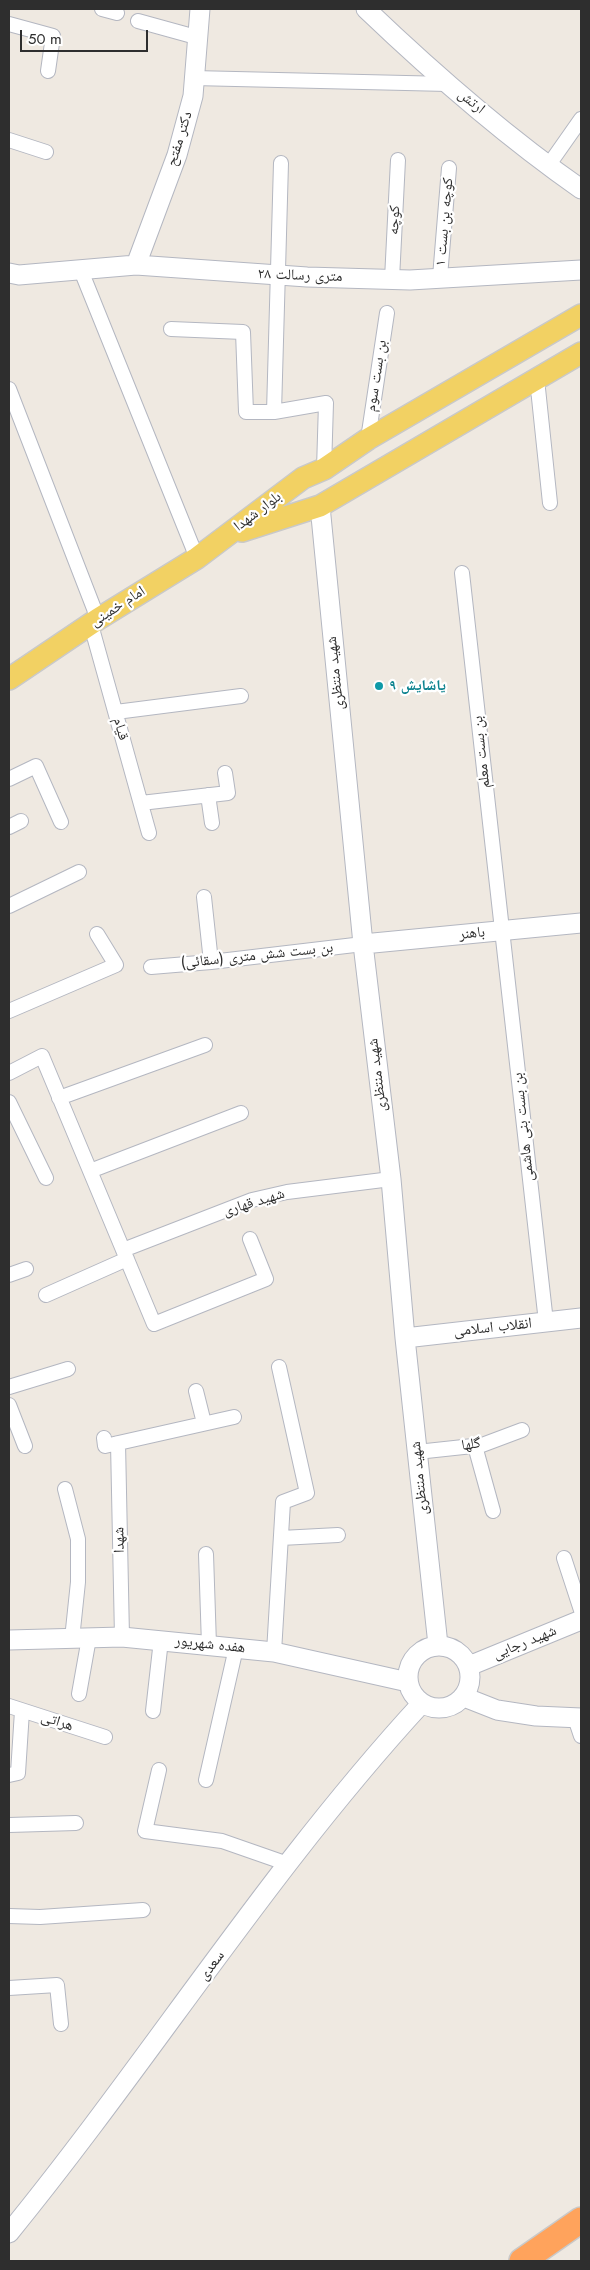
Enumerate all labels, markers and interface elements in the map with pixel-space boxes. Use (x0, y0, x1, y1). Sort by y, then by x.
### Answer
scale bar (22, 20, 150, 52)
text: 50 m (28, 28, 62, 50)
street label: ارتش (454, 86, 488, 118)
street label: دکتر مفتح (163, 109, 197, 169)
street label: کوچه بن بست ۱ (432, 177, 458, 267)
street label: کوچه (385, 205, 405, 235)
street label: ۲۸ متری رسالت (257, 266, 343, 286)
street label: بن بست سوم (362, 339, 392, 413)
street label: بلوار شهدا (231, 488, 285, 536)
street label: امام خمینی (87, 583, 149, 631)
street label: شهید منتظری (323, 635, 349, 711)
place label: یاشایش ۹ (389, 677, 446, 695)
marker: یاشایش ۹ (373, 680, 385, 692)
street label: بن بست معلم (469, 715, 495, 789)
street label: قیام (108, 716, 132, 742)
street label: باهنر (458, 924, 486, 944)
street label: بن بست شش متری (سقائی) (180, 939, 334, 973)
street label: شهید منتظری (365, 1037, 391, 1113)
street label: بن بست بنی هاشمی (509, 1072, 539, 1182)
street label: شهید قهاری (221, 1185, 287, 1221)
street label: انقلاب اسلامی (453, 1315, 533, 1341)
street label: گلها (460, 1435, 482, 1455)
street label: شهید منتظری (407, 1440, 433, 1516)
street label: شهدا (111, 1527, 129, 1553)
street label: شهید رجایی (490, 1622, 560, 1664)
street label: هفده شهریور (174, 1632, 246, 1658)
street label: هراتی (39, 1708, 75, 1736)
street label: سعدی (195, 1948, 229, 1984)

